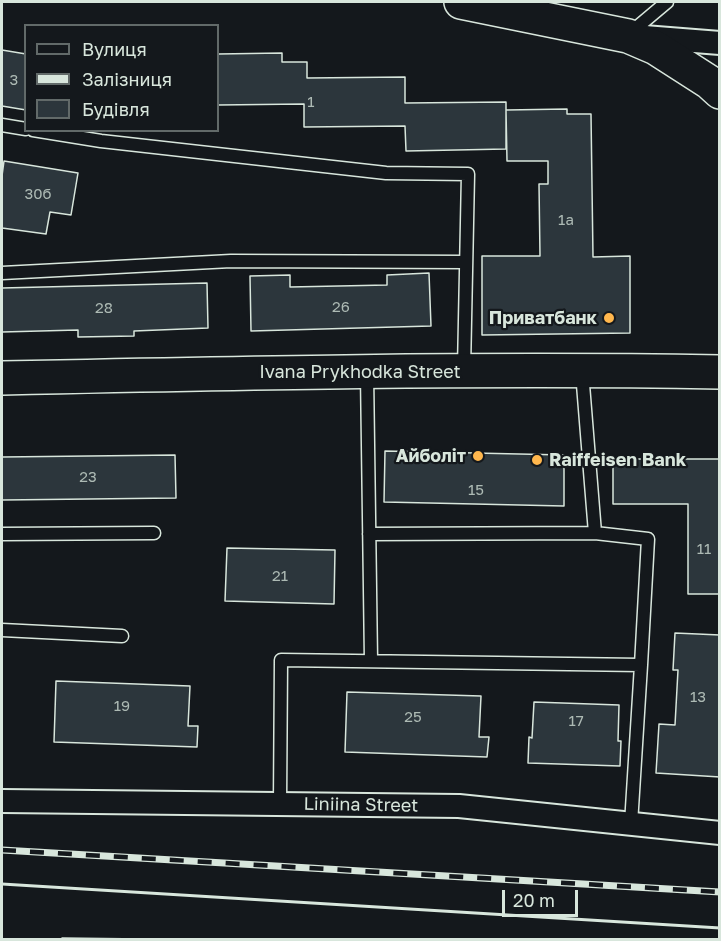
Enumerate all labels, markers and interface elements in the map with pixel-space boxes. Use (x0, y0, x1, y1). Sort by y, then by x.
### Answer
legend (24, 24, 219, 132)
text: Вулиця (82, 38, 147, 60)
text: Залізниця (82, 68, 172, 90)
house number: 3 (10, 71, 18, 89)
house number: 1 (307, 93, 315, 111)
text: Будівля (82, 98, 150, 120)
house number: 30б (25, 185, 51, 203)
house number: 1а (558, 211, 574, 229)
house number: 26 (332, 298, 350, 316)
house number: 28 (95, 299, 113, 317)
place label: Приватбанк (489, 307, 597, 329)
marker: Приватбанк (602, 311, 616, 325)
street label: Ivana Prykhodka Street (259, 361, 461, 383)
place label: Айболіт (396, 445, 466, 467)
marker: Айболіт (471, 449, 485, 463)
place label: Raiffeisen Bank (549, 449, 686, 471)
marker: Raiffeisen Bank (530, 453, 544, 467)
house number: 23 (79, 468, 97, 486)
house number: 15 (468, 481, 484, 499)
house number: 11 (697, 540, 711, 558)
house number: 21 (272, 567, 288, 585)
house number: 13 (690, 688, 706, 706)
house number: 19 (114, 697, 130, 715)
house number: 25 (404, 708, 422, 726)
house number: 17 (568, 712, 584, 730)
street label: Liniina Street (303, 793, 419, 817)
scale bar (505, 878, 582, 916)
text: 20 m (513, 889, 555, 911)

